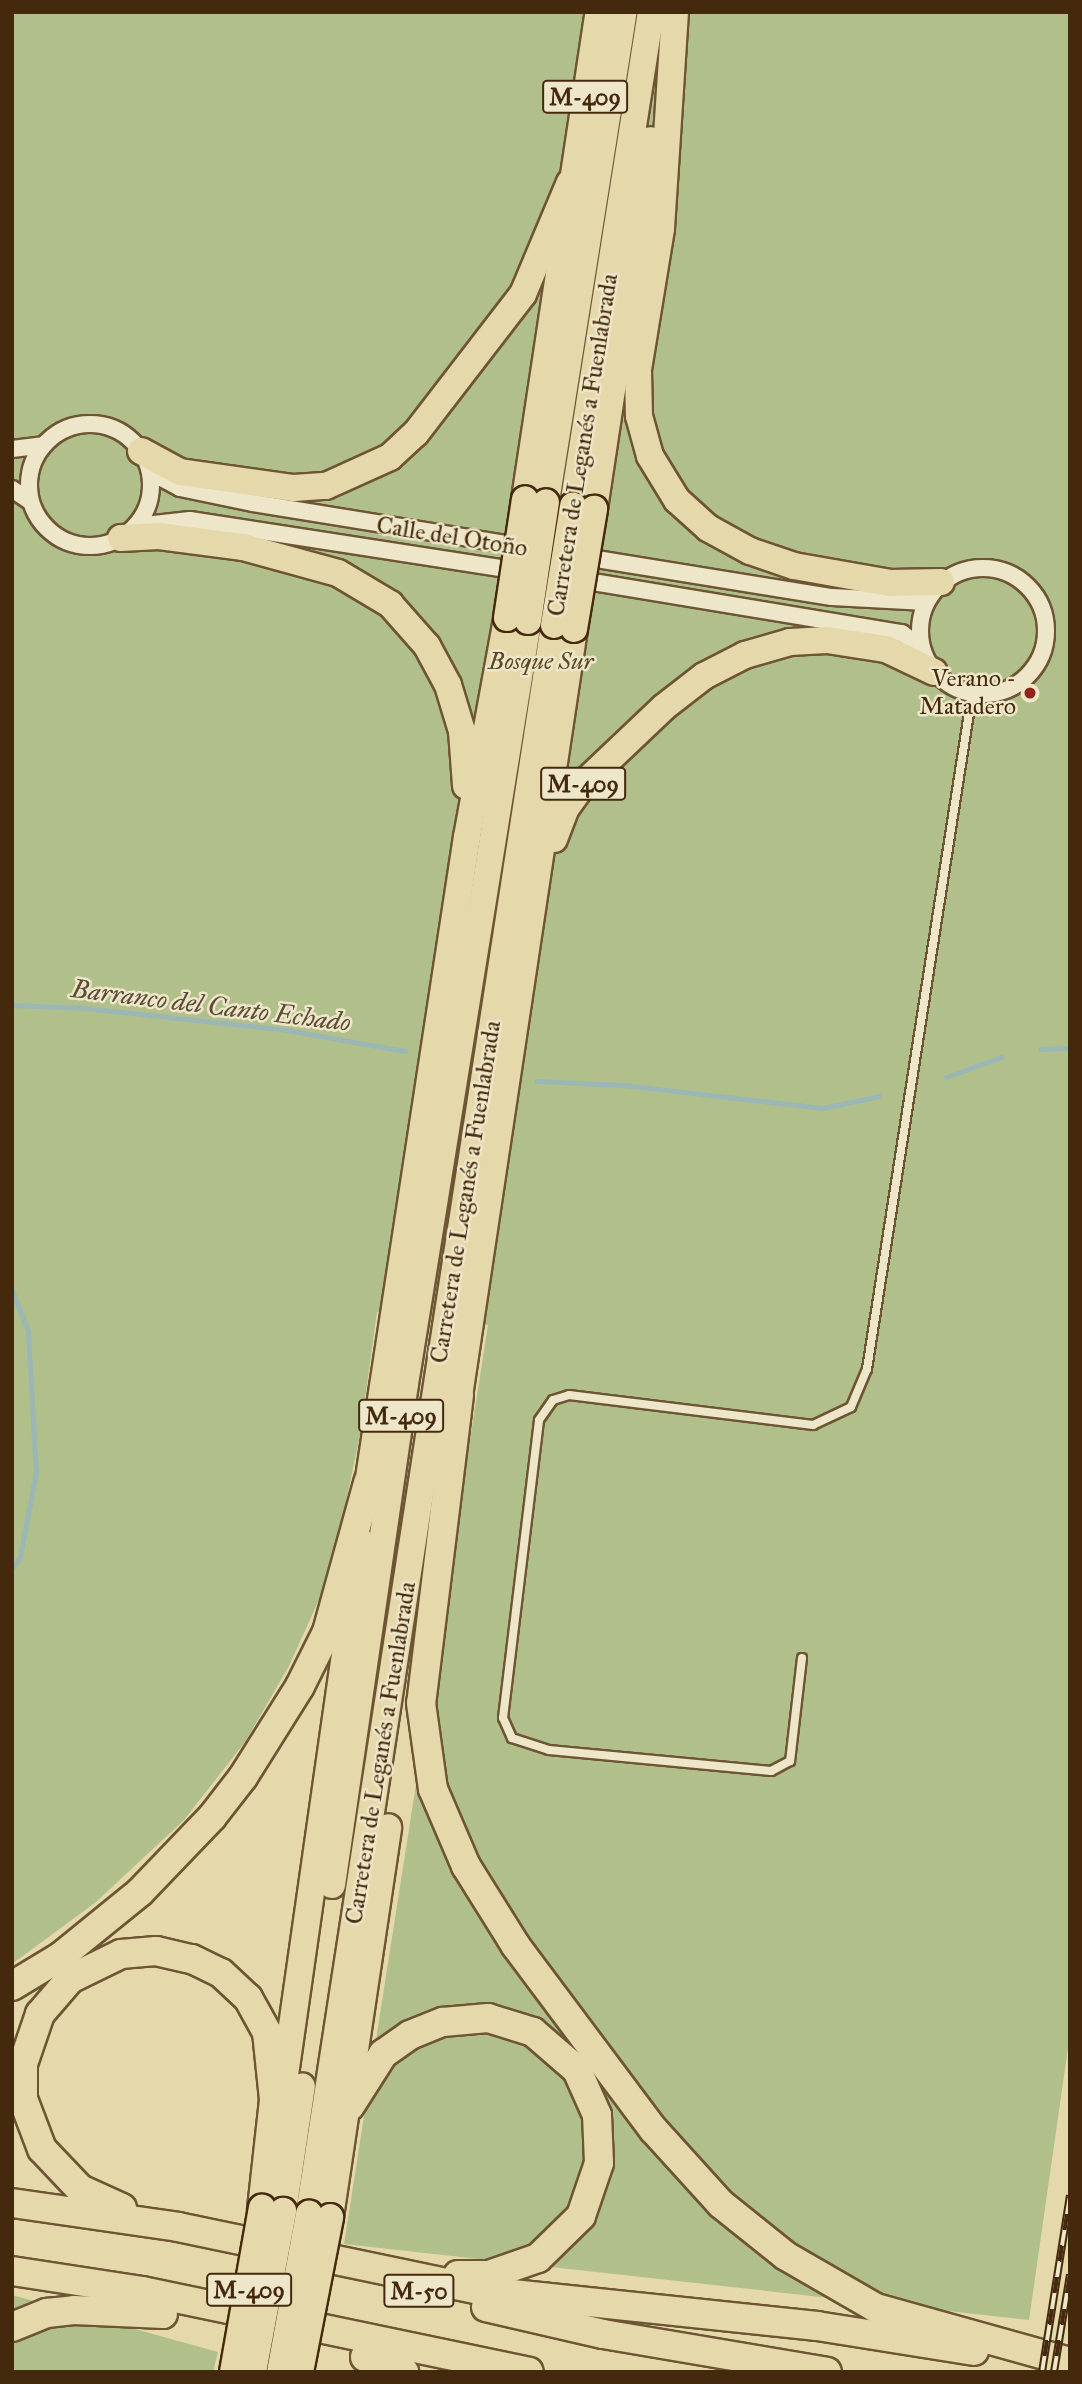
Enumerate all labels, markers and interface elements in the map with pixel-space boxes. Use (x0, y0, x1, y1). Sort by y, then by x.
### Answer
road number: M-409 (541, 78, 629, 116)
street label: Carretera de Leganés a Fuenlabrada (542, 272, 624, 618)
street label: Calle del Otoño (374, 511, 530, 563)
park label: Bosque Sur (488, 648, 594, 676)
place label: Verano - Matadero (919, 665, 1016, 721)
marker: Verano - Matadero (1022, 685, 1038, 701)
road number: M-409 (539, 764, 627, 804)
water label: Barranco del Canto Echado (70, 973, 352, 1039)
street label: Carretera de Leganés a Fuenlabrada (425, 1019, 507, 1365)
road number: M-409 (357, 1396, 445, 1436)
street label: Carretera de Leganés a Fuenlabrada (340, 1580, 422, 1926)
road number: M-409 (205, 2270, 293, 2310)
road number: M-50 (382, 2272, 456, 2310)

